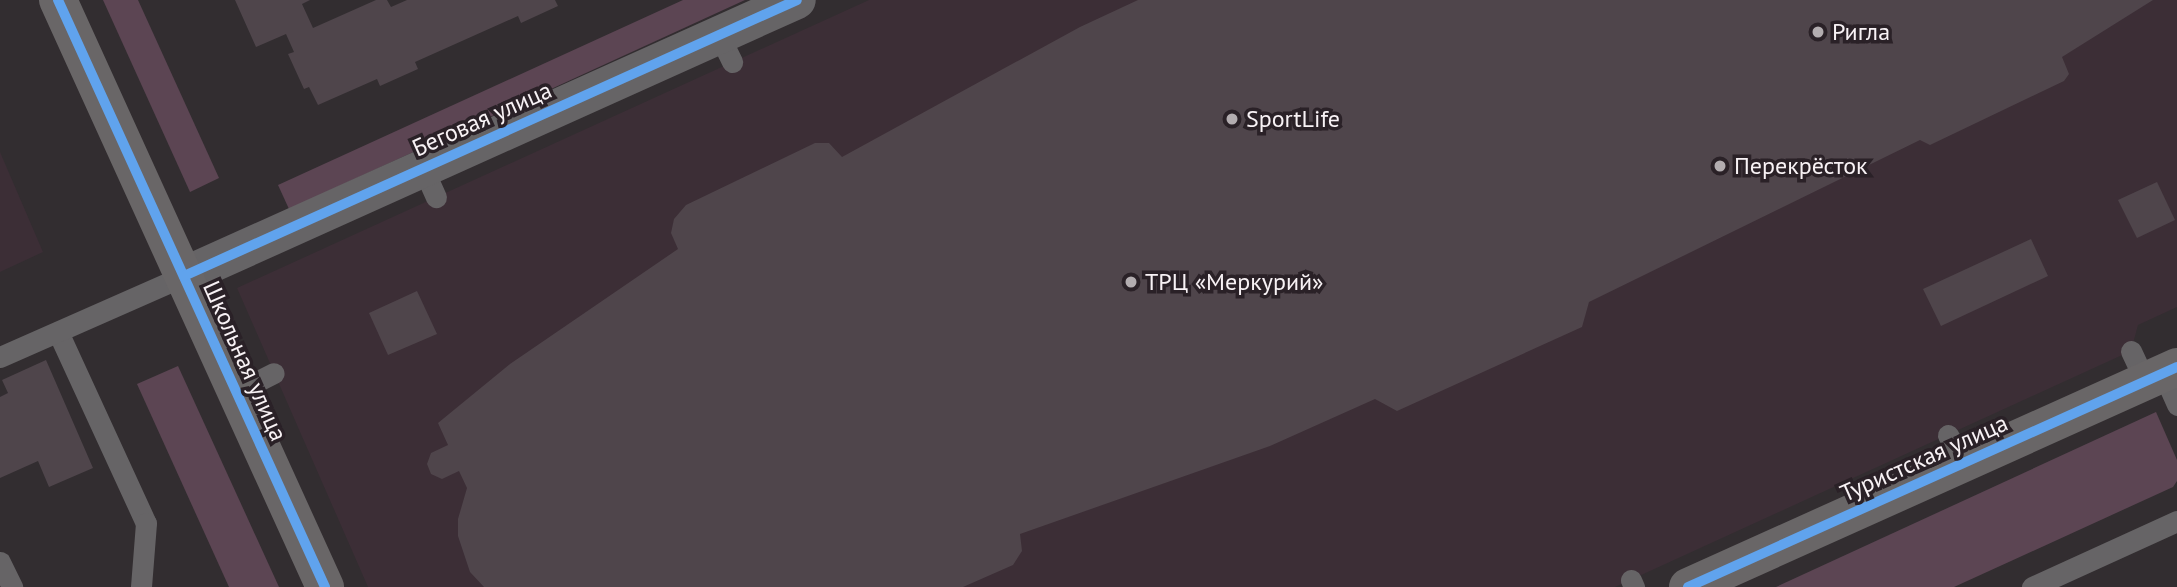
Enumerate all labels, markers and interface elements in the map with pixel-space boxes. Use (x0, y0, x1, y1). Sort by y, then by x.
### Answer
place label: Ригла (1832, 18, 1890, 46)
marker: Ригла (1810, 24, 1826, 40)
street label: Беговая улица (408, 75, 556, 163)
place label: SportLife (1246, 105, 1340, 133)
marker: SportLife (1224, 111, 1240, 127)
place label: Перекрёсток (1734, 152, 1868, 180)
marker: Перекрёсток (1712, 158, 1728, 174)
place label: ТРЦ «Меркурий» (1145, 268, 1324, 296)
marker: ТРЦ «Меркурий» (1123, 274, 1139, 290)
street label: Школьная улица (197, 277, 293, 445)
street label: Туристская улица (1836, 408, 2012, 508)

